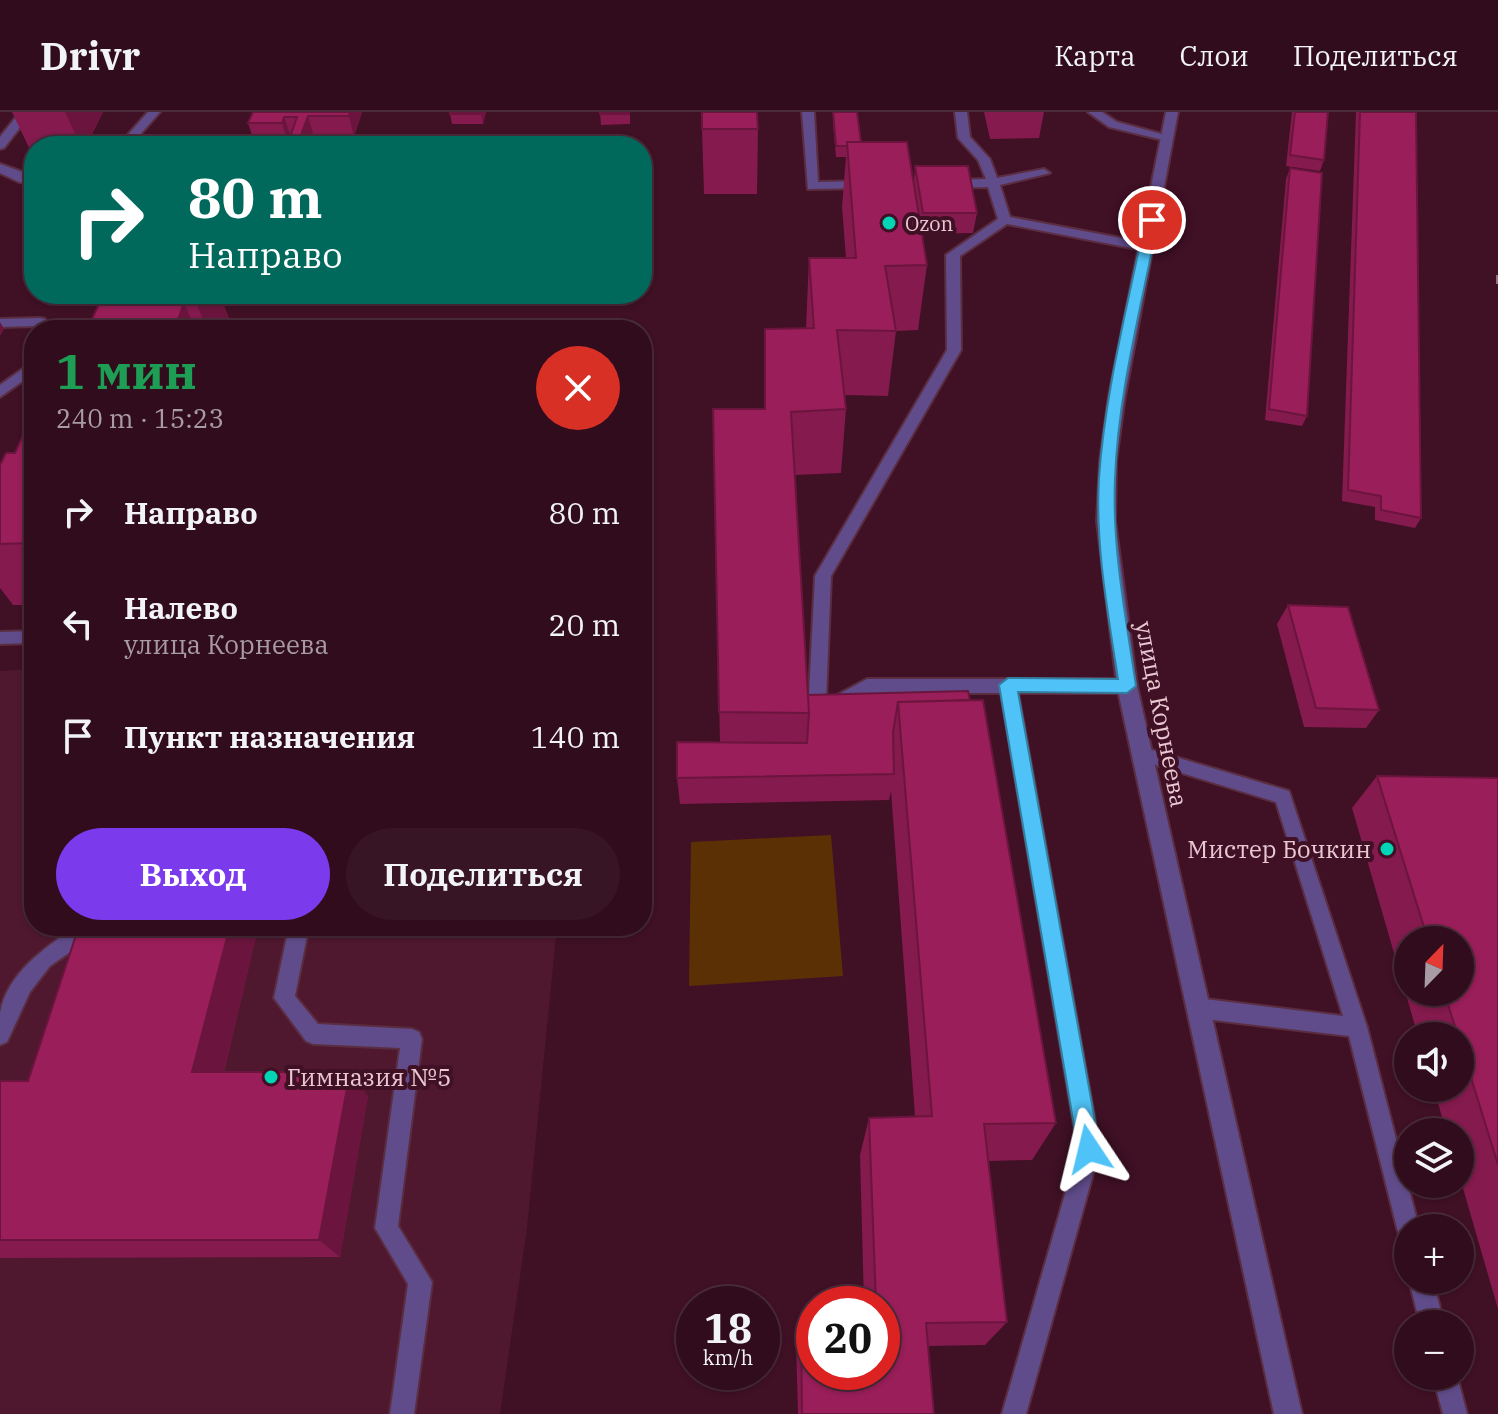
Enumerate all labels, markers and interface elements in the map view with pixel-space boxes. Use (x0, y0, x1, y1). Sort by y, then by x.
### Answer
text: Drivr (40, 31, 140, 80)
text: Карта (1054, 37, 1135, 74)
text: Слои (1179, 37, 1249, 74)
text: Поделиться (1293, 37, 1458, 74)
text: 80 m (188, 161, 323, 233)
icon: right (56, 168, 160, 272)
pin (1118, 186, 1186, 254)
icon: arrive (1130, 198, 1174, 242)
place label: Ozon (905, 210, 954, 237)
marker: Ozon (880, 214, 898, 232)
text: Направо (188, 231, 343, 278)
text: 1 мин (56, 340, 197, 402)
button: close (536, 346, 620, 430)
text: 240 m · 15:23 (56, 401, 224, 435)
icon: right (56, 490, 100, 534)
text: Направо (124, 493, 258, 532)
text: 80 m (548, 493, 620, 532)
text: Налево (124, 588, 238, 627)
icon: left (56, 602, 100, 646)
text: 20 m (548, 605, 620, 644)
street label: улица Корнеева (1128, 618, 1196, 810)
text: улица Корнеева (124, 627, 329, 661)
icon: arrive (56, 714, 100, 758)
text: Пункт назначения (124, 717, 415, 756)
text: 140 m (530, 717, 620, 756)
button: Выход (56, 828, 330, 920)
button: Поделиться (346, 828, 620, 920)
place label: Мистер Бочкин (1187, 833, 1371, 865)
marker: Мистер Бочкин (1378, 840, 1396, 858)
north arrow (1394, 926, 1474, 1006)
map controls (1394, 926, 1474, 1390)
button: sound (1394, 1022, 1474, 1102)
place label: Гимназия №5 (287, 1061, 451, 1093)
marker: Гимназия №5 (262, 1068, 280, 1086)
position arrow (1047, 1107, 1131, 1191)
button: layers (1394, 1118, 1474, 1198)
button: + (1394, 1214, 1474, 1294)
speed limit sign: 20 (796, 1286, 900, 1390)
text: 18 (704, 1302, 752, 1354)
button: − (1394, 1310, 1474, 1390)
text: km/h (703, 1344, 753, 1371)

